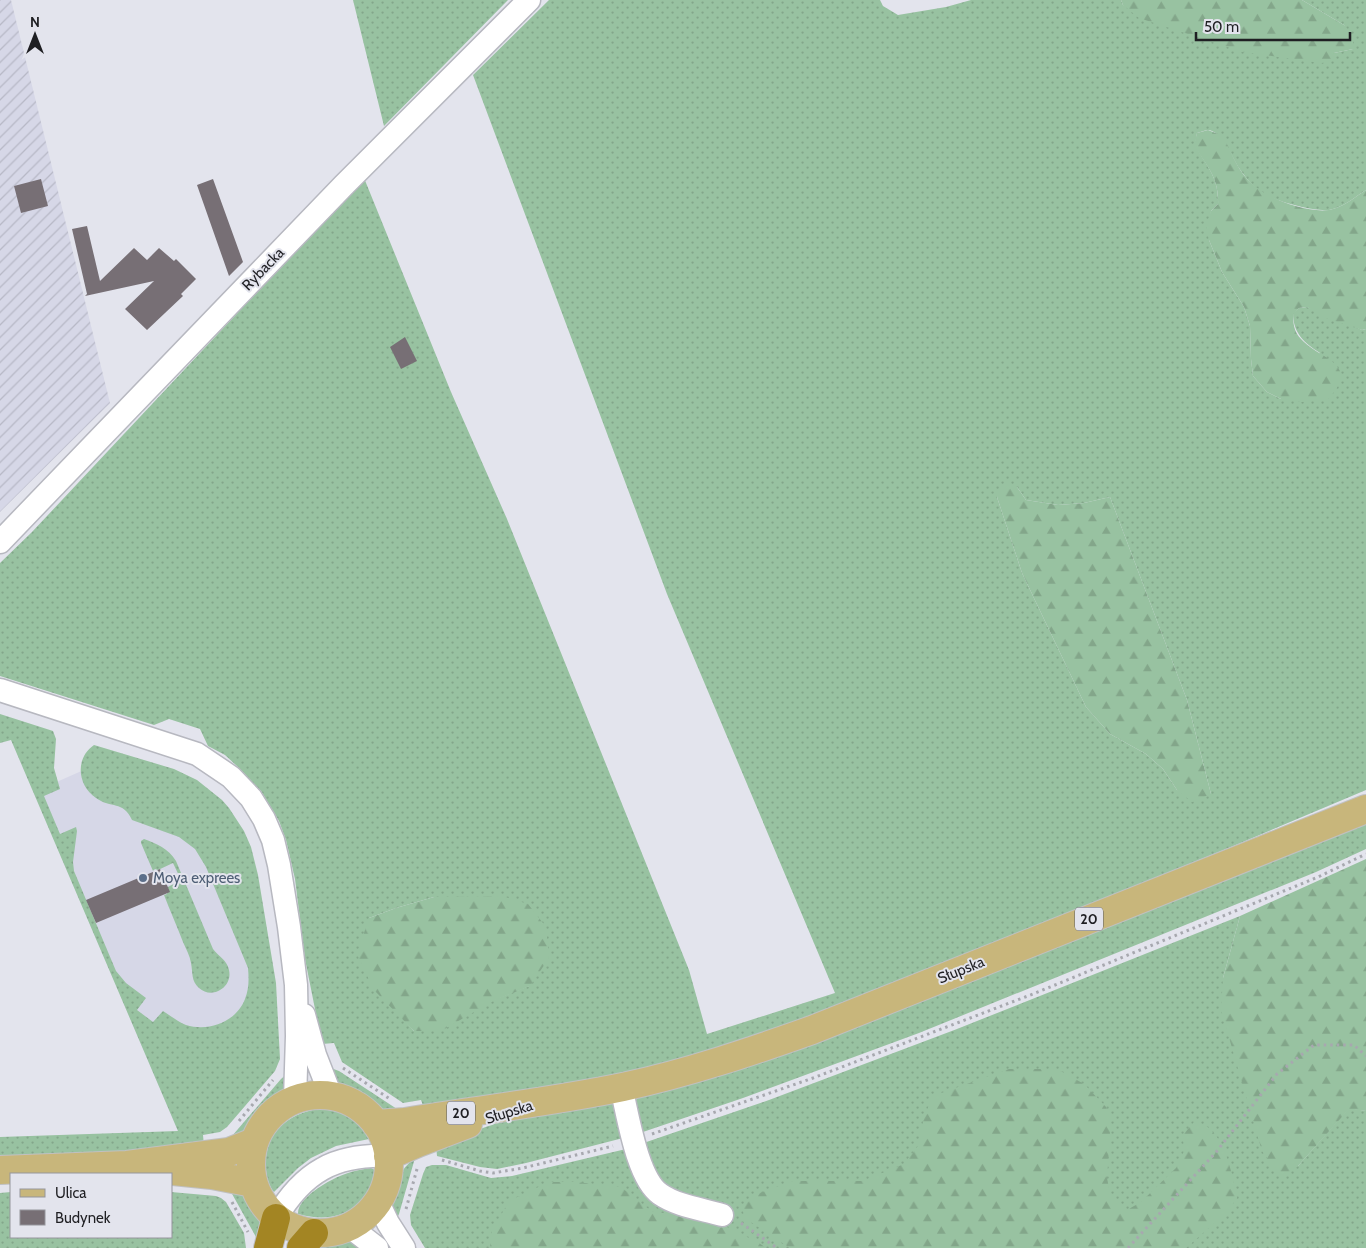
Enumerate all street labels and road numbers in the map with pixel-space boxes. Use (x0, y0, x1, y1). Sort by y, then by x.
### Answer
street label: Rybacka (238, 243, 288, 294)
road number: 20 (1075, 908, 1103, 931)
street label: Słupska (935, 952, 988, 987)
street label: Słupska (483, 1096, 536, 1128)
road number: 20 (447, 1102, 475, 1124)

